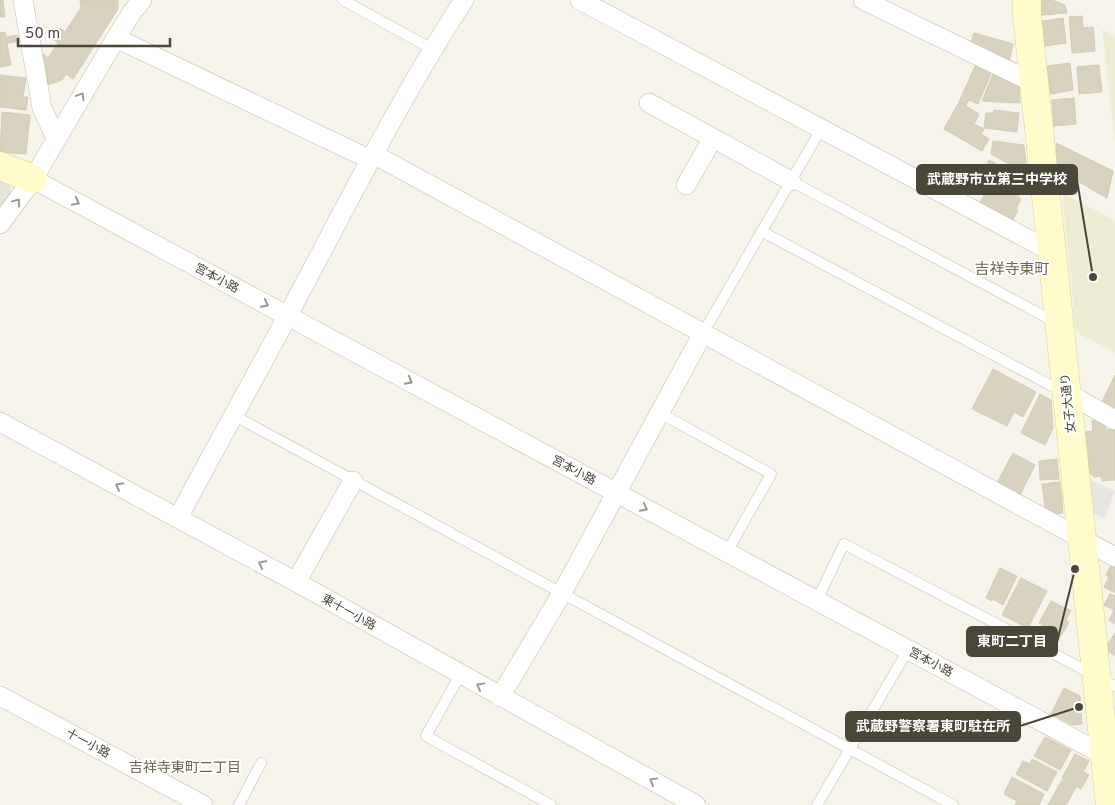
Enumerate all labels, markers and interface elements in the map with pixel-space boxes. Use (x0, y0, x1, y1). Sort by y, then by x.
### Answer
scale bar (18, 15, 170, 47)
text: 50 m (25, 25, 60, 44)
one-way arrow (75, 93, 85, 102)
callout: 武蔵野市立第三中学校 (917, 165, 1077, 194)
text: 武蔵野市立第三中学校 (927, 171, 1067, 189)
one-way arrow (71, 196, 80, 206)
one-way arrow (10, 198, 20, 207)
street label: 宮本小路 (192, 261, 241, 297)
district label: 吉祥寺東町 (974, 261, 1050, 280)
one-way arrow (260, 298, 269, 308)
street label: 女子大通り (1058, 372, 1080, 434)
one-way arrow (403, 375, 412, 385)
street label: 宮本小路 (549, 453, 598, 489)
one-way arrow (115, 483, 124, 493)
one-way arrow (639, 502, 648, 512)
one-way arrow (258, 560, 267, 570)
street label: 東十一小路 (318, 591, 379, 634)
callout: 東町二丁目 (967, 627, 1057, 656)
text: 東町二丁目 (977, 634, 1047, 651)
street label: 宮本小路 (906, 645, 955, 681)
one-way arrow (477, 682, 486, 692)
callout: 武蔵野警察署東町駐在所 (846, 712, 1020, 741)
text: 武蔵野警察署東町駐在所 (856, 719, 1010, 736)
street label: 十一小路 (63, 726, 112, 762)
district label: 吉祥寺東町二丁目 (129, 760, 241, 777)
one-way arrow (649, 778, 658, 788)

